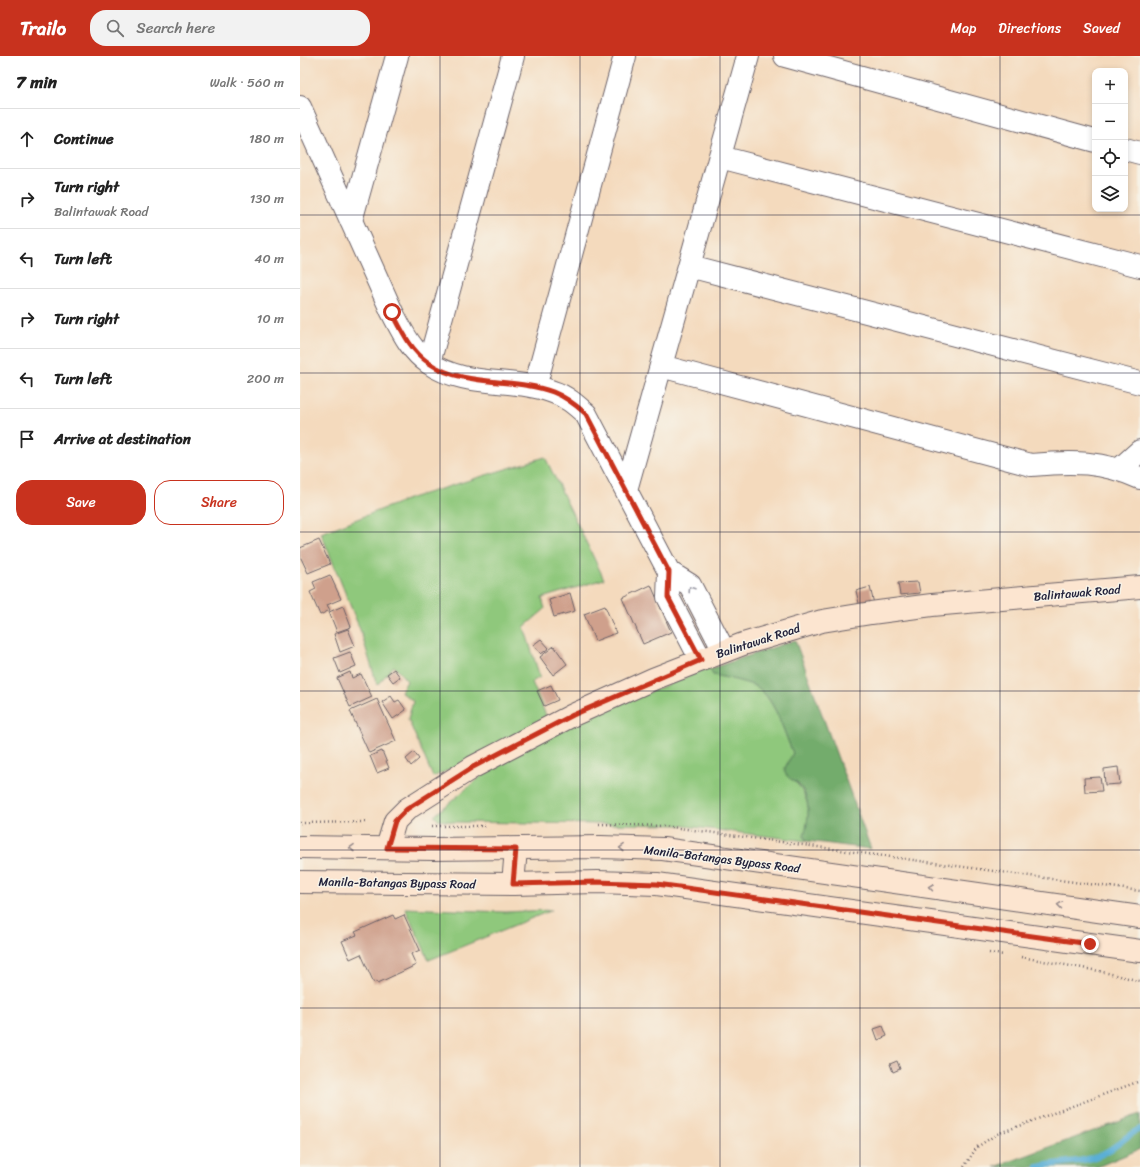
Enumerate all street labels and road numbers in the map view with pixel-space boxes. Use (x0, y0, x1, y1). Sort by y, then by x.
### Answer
street label: Balintawak Road (1033, 578, 1122, 608)
street label: Balintawak Road (713, 617, 803, 665)
street label: Manila-Batangas Bypass Road (643, 839, 802, 880)
street label: Manila-Batangas Bypass Road (318, 871, 476, 895)

